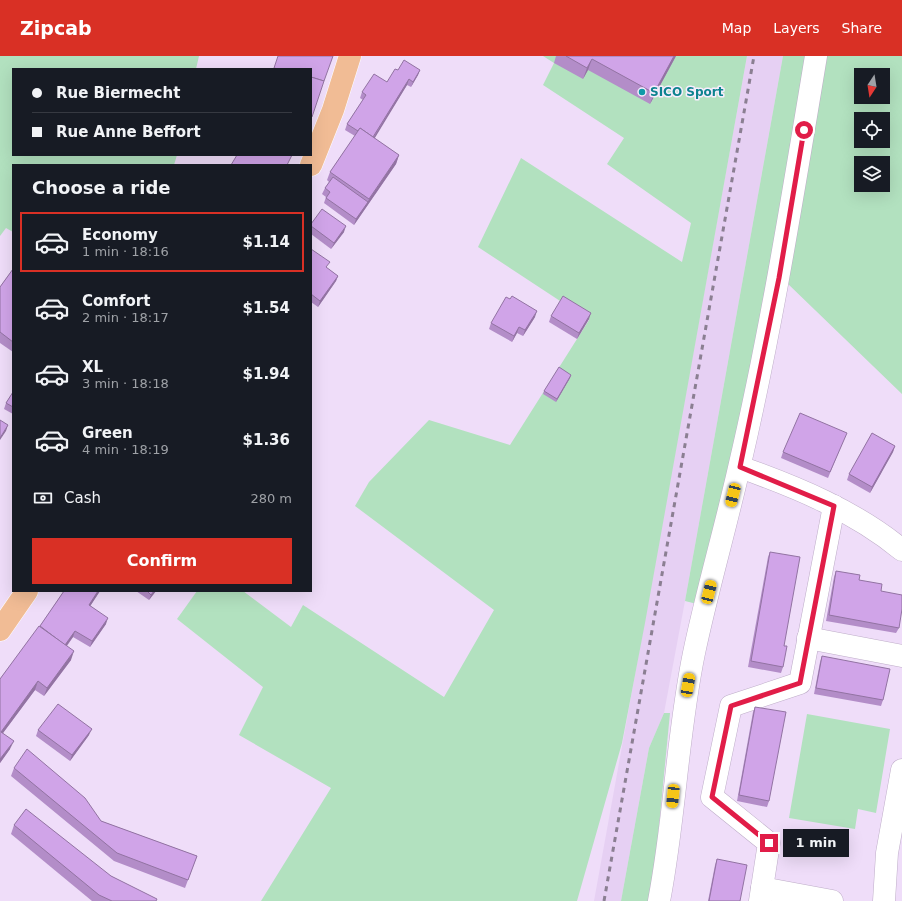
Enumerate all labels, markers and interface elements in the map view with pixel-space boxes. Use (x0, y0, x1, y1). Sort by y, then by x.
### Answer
text: Zipcab (20, 17, 92, 39)
text: Map (722, 20, 751, 36)
text: Layers (773, 20, 820, 36)
text: Share (842, 20, 882, 36)
north arrow (854, 68, 890, 104)
map controls (854, 68, 890, 192)
text: Rue Biermecht (56, 84, 180, 102)
place label: SICO Sport (650, 85, 724, 99)
marker: SICO Sport (637, 87, 647, 97)
button: locate (854, 112, 890, 148)
route start (795, 121, 813, 139)
text: Rue Anne Beffort (56, 123, 201, 141)
button: layers (854, 156, 890, 192)
text: Choose a ride (32, 177, 171, 198)
icon: car (34, 224, 70, 260)
text: Economy (82, 226, 158, 244)
text: $1.14 (243, 233, 290, 251)
text: 1 min · 18:16 (82, 244, 169, 259)
icon: car (34, 290, 70, 326)
text: Comfort (82, 292, 150, 310)
text: $1.54 (243, 299, 290, 317)
text: 2 min · 18:17 (82, 310, 169, 325)
icon: car (34, 356, 70, 392)
text: XL (82, 358, 103, 376)
text: $1.94 (243, 365, 290, 383)
text: 3 min · 18:18 (82, 376, 169, 391)
icon: car (34, 422, 70, 458)
text: Green (82, 424, 133, 442)
text: $1.36 (243, 431, 290, 449)
text: 4 min · 18:19 (82, 442, 169, 457)
car (724, 482, 742, 508)
icon: cash (32, 487, 54, 509)
text: Cash (64, 489, 101, 507)
text: 280 m (250, 491, 292, 506)
button: Confirm (32, 538, 292, 584)
car (700, 579, 718, 605)
car (680, 672, 696, 698)
car (666, 783, 680, 809)
callout: 1 min (783, 829, 849, 857)
route end (760, 834, 778, 852)
text: 1 min (796, 835, 836, 850)

